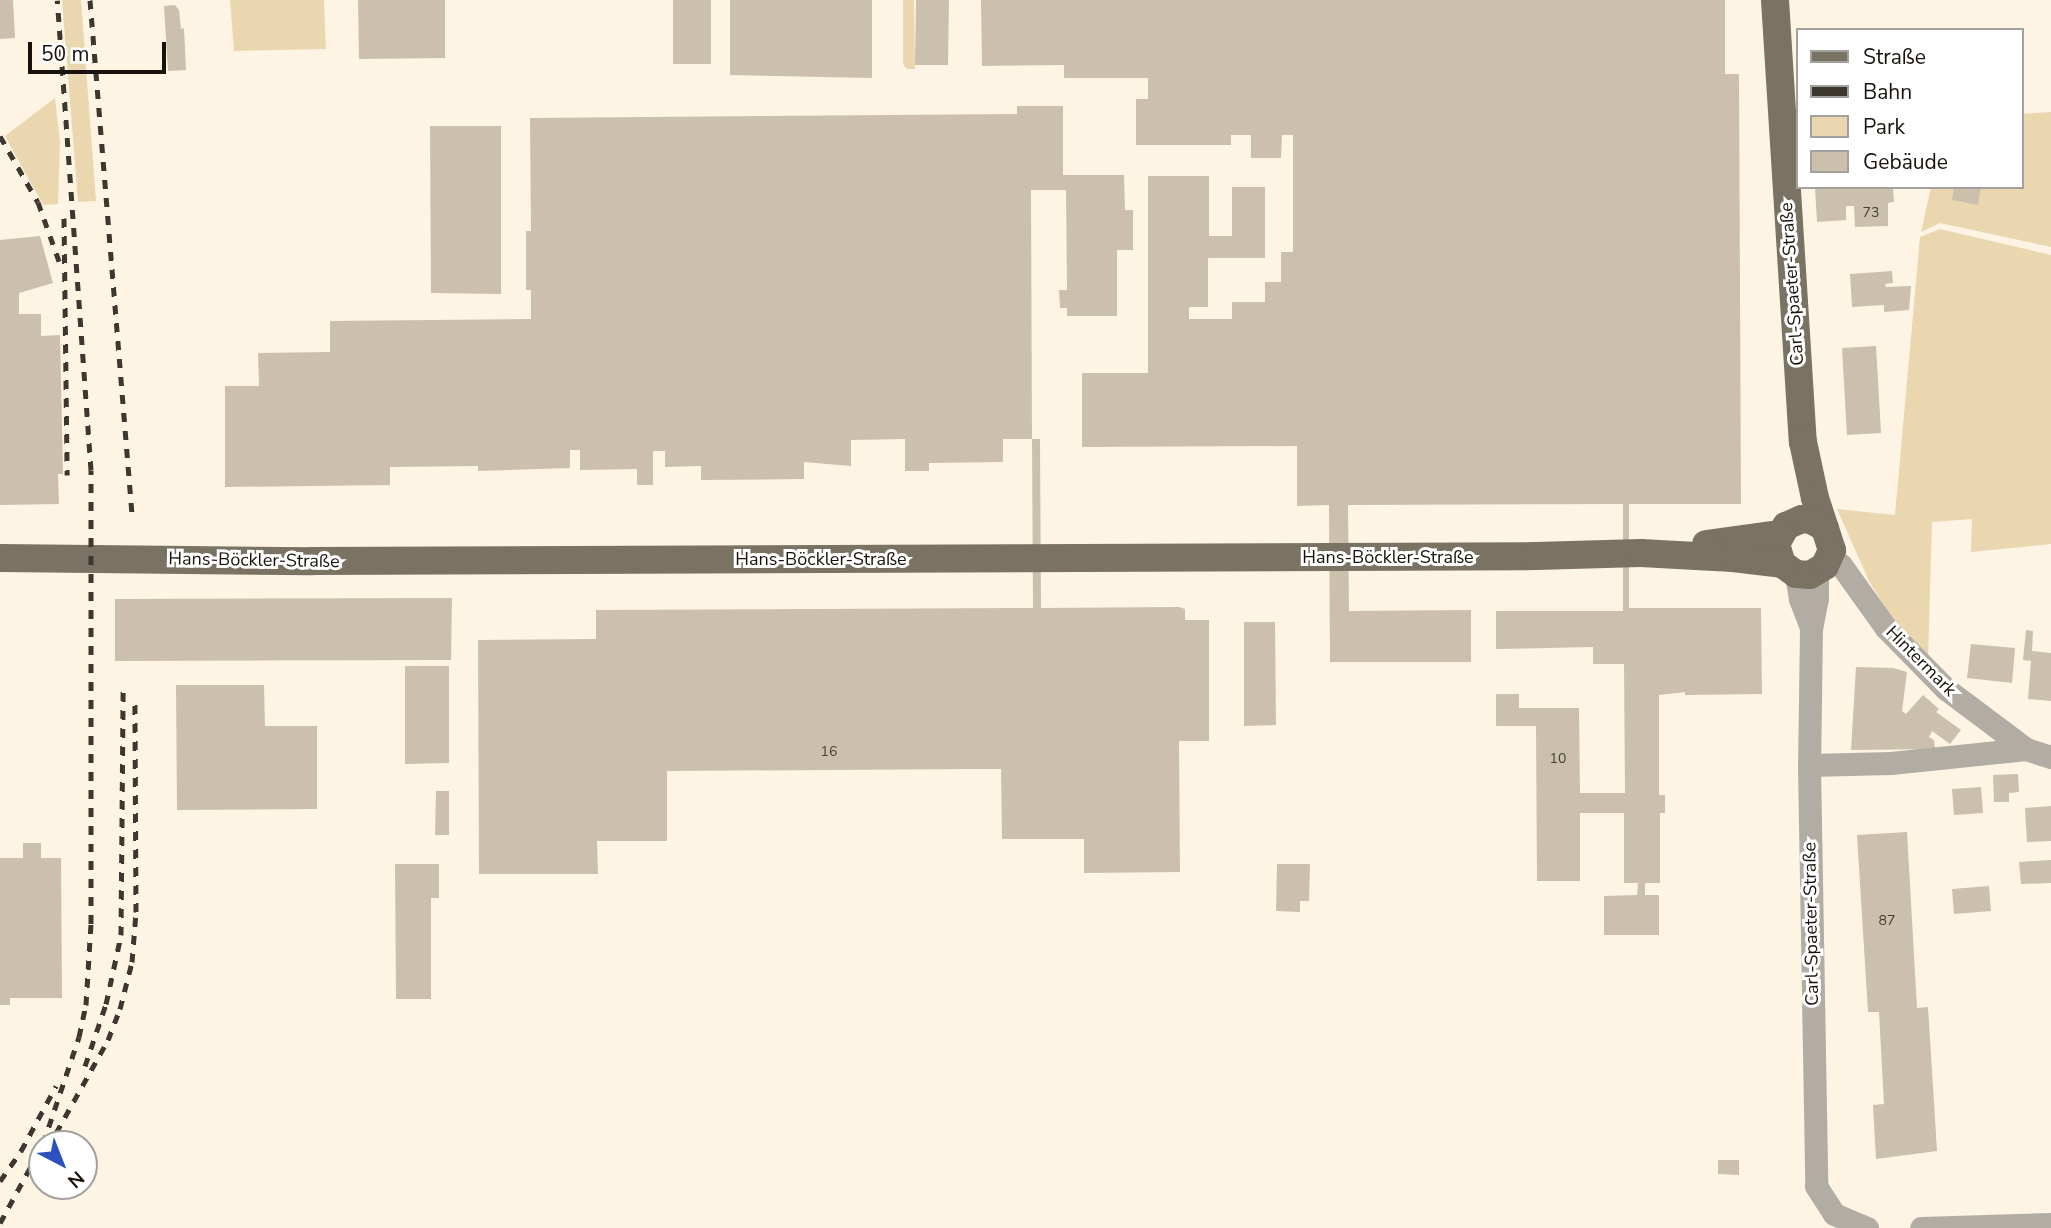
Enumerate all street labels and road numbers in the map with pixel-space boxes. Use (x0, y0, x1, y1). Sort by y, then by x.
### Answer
street label: Carl-Spaeter-Straße (1776, 201, 1808, 367)
street label: Hans-Böckler-Straße (1302, 546, 1474, 568)
street label: Hans-Böckler-Straße (168, 548, 340, 572)
street label: Hans-Böckler-Straße (735, 548, 907, 570)
street label: Hintermark (1881, 621, 1961, 701)
street label: Carl-Spaeter-Straße (1799, 842, 1823, 1006)

